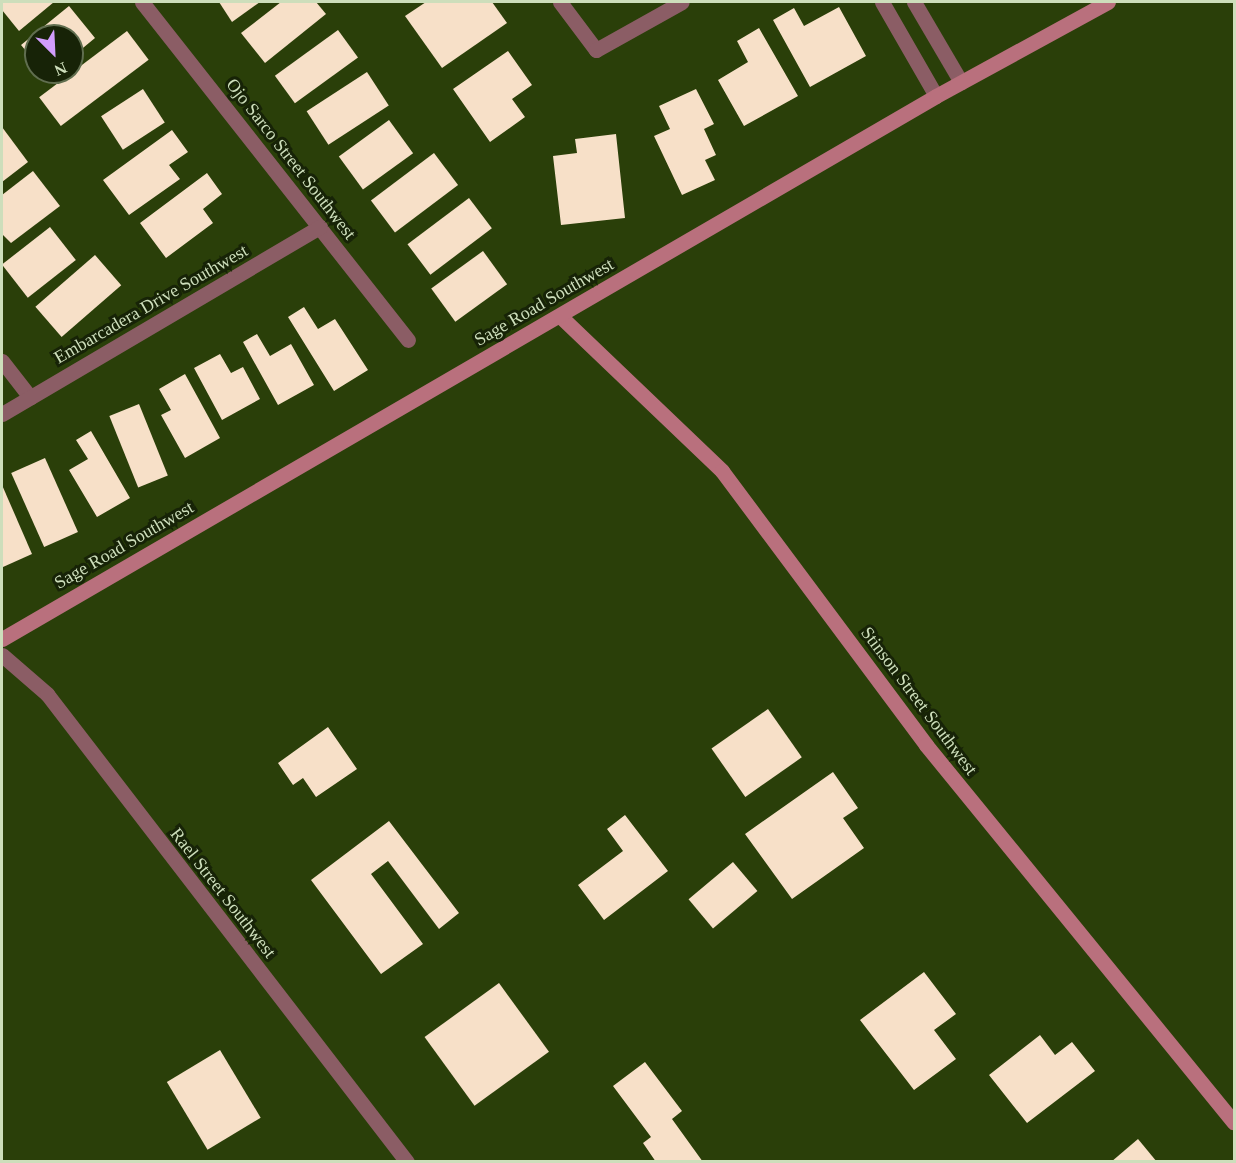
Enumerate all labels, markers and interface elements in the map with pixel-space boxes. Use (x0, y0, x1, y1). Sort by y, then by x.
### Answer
north arrow (24, 24, 84, 84)
text: N (52, 59, 69, 79)
street label: Ojo Sarco Street Southwest (221, 74, 361, 244)
street label: Embarcadera Drive Southwest (50, 240, 252, 368)
street label: Sage Road Southwest (471, 253, 617, 351)
street label: Sage Road Southwest (51, 496, 197, 594)
street label: Stinson Street Southwest (856, 623, 982, 779)
street label: Rael Street Southwest (166, 824, 280, 962)

